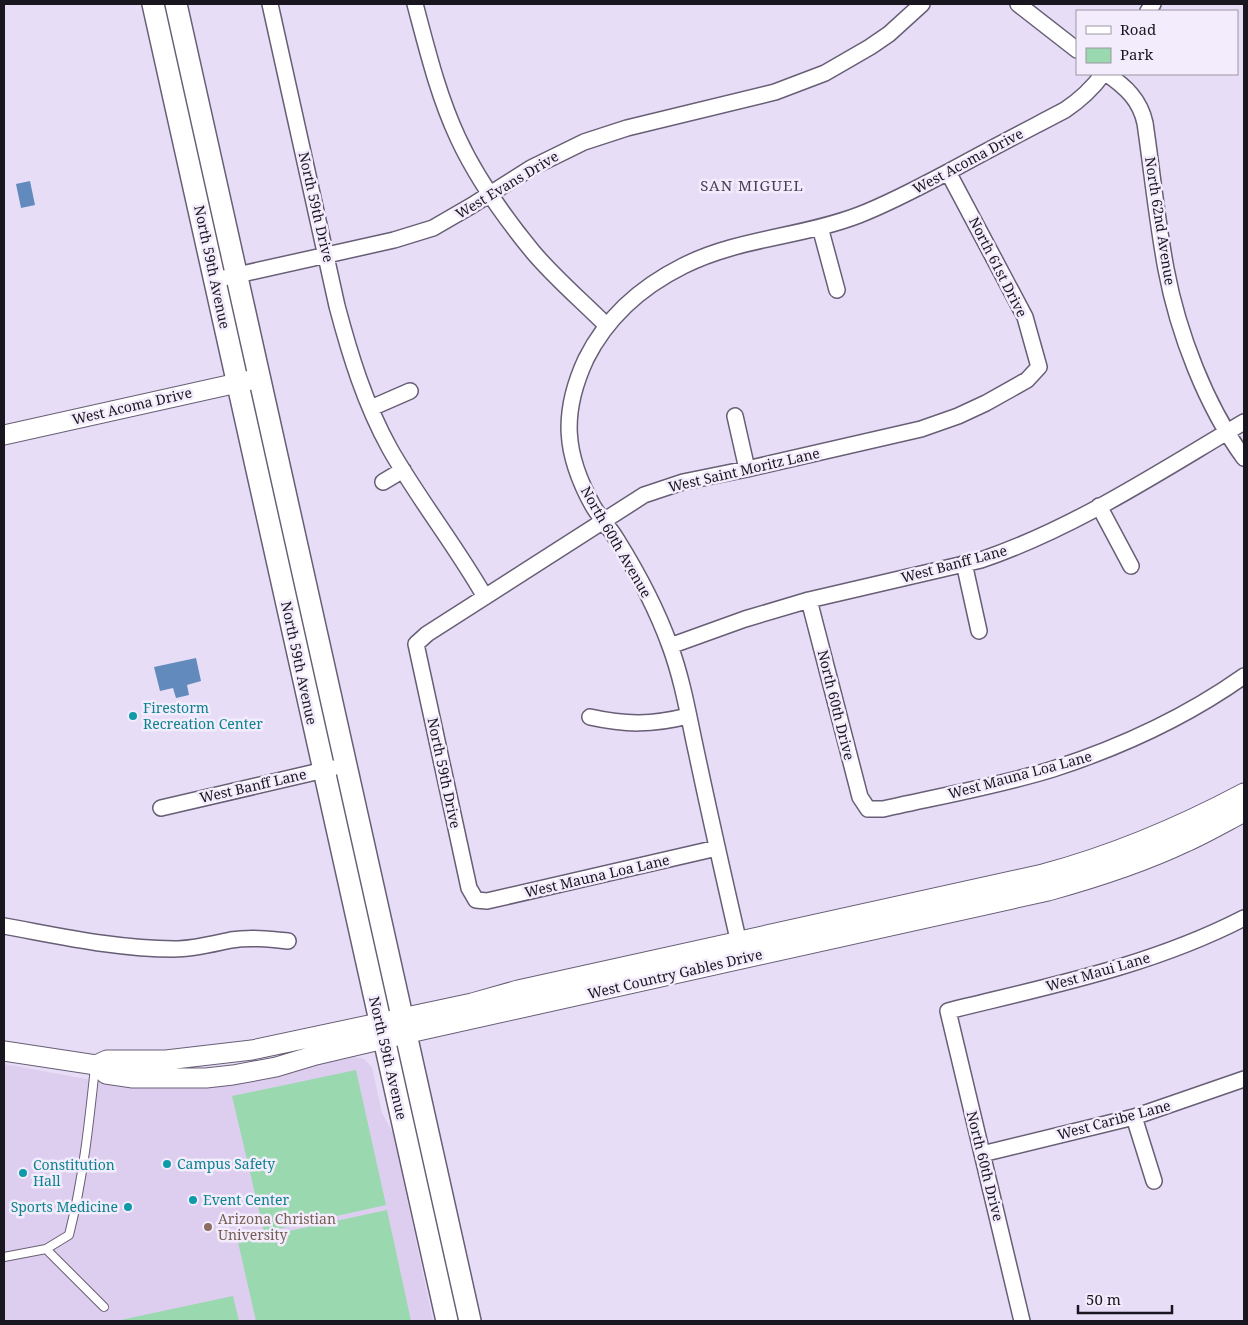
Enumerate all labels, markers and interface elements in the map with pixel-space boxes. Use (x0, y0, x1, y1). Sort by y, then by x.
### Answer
legend (1076, 10, 1238, 75)
text: Road (1120, 19, 1156, 39)
text: Park (1120, 44, 1154, 64)
street label: West Acoma Drive (909, 123, 1026, 198)
street label: West Evans Drive (452, 146, 562, 223)
street label: North 59th Drive (295, 150, 338, 264)
street label: North 62nd Avenue (1141, 155, 1180, 286)
district label: SAN MIGUEL (700, 175, 804, 195)
street label: North 59th Avenue (190, 203, 235, 330)
street label: North 61st Drive (965, 213, 1032, 320)
street label: West Acoma Drive (70, 382, 194, 429)
street label: West Saint Moritz Lane (666, 443, 821, 496)
street label: North 60th Avenue (577, 482, 656, 601)
street label: West Banff Lane (899, 540, 1009, 587)
street label: North 59th Avenue (277, 599, 322, 726)
street label: North 60th Drive (814, 648, 859, 762)
place label: Firestorm Recreation Center (143, 698, 263, 733)
marker: Firestorm Recreation Center (127, 710, 139, 722)
street label: North 59th Drive (423, 716, 466, 830)
street label: West Mauna Loa Lane (946, 746, 1094, 803)
street label: West Banff Lane (198, 764, 308, 807)
street label: West Mauna Loa Lane (523, 850, 671, 901)
street label: West Country Gables Drive (586, 944, 764, 1003)
street label: West Maui Lane (1044, 948, 1152, 995)
street label: North 59th Avenue (365, 994, 412, 1121)
street label: West Caribe Lane (1055, 1095, 1173, 1144)
street label: North 60th Drive (963, 1109, 1008, 1223)
place label: Campus Safety (177, 1154, 275, 1173)
place label: Constitution Hall (33, 1155, 115, 1190)
marker: Campus Safety (161, 1158, 173, 1170)
marker: Constitution Hall (17, 1167, 29, 1179)
place label: Event Center (203, 1190, 289, 1209)
marker: Event Center (187, 1194, 199, 1206)
place label: Sports Medicine (11, 1197, 118, 1216)
marker: Sports Medicine (122, 1201, 134, 1213)
place label: Arizona Christian University (218, 1209, 336, 1244)
marker: Arizona Christian University (202, 1221, 214, 1233)
scale bar (1078, 1282, 1172, 1314)
text: 50 m (1086, 1289, 1121, 1309)

